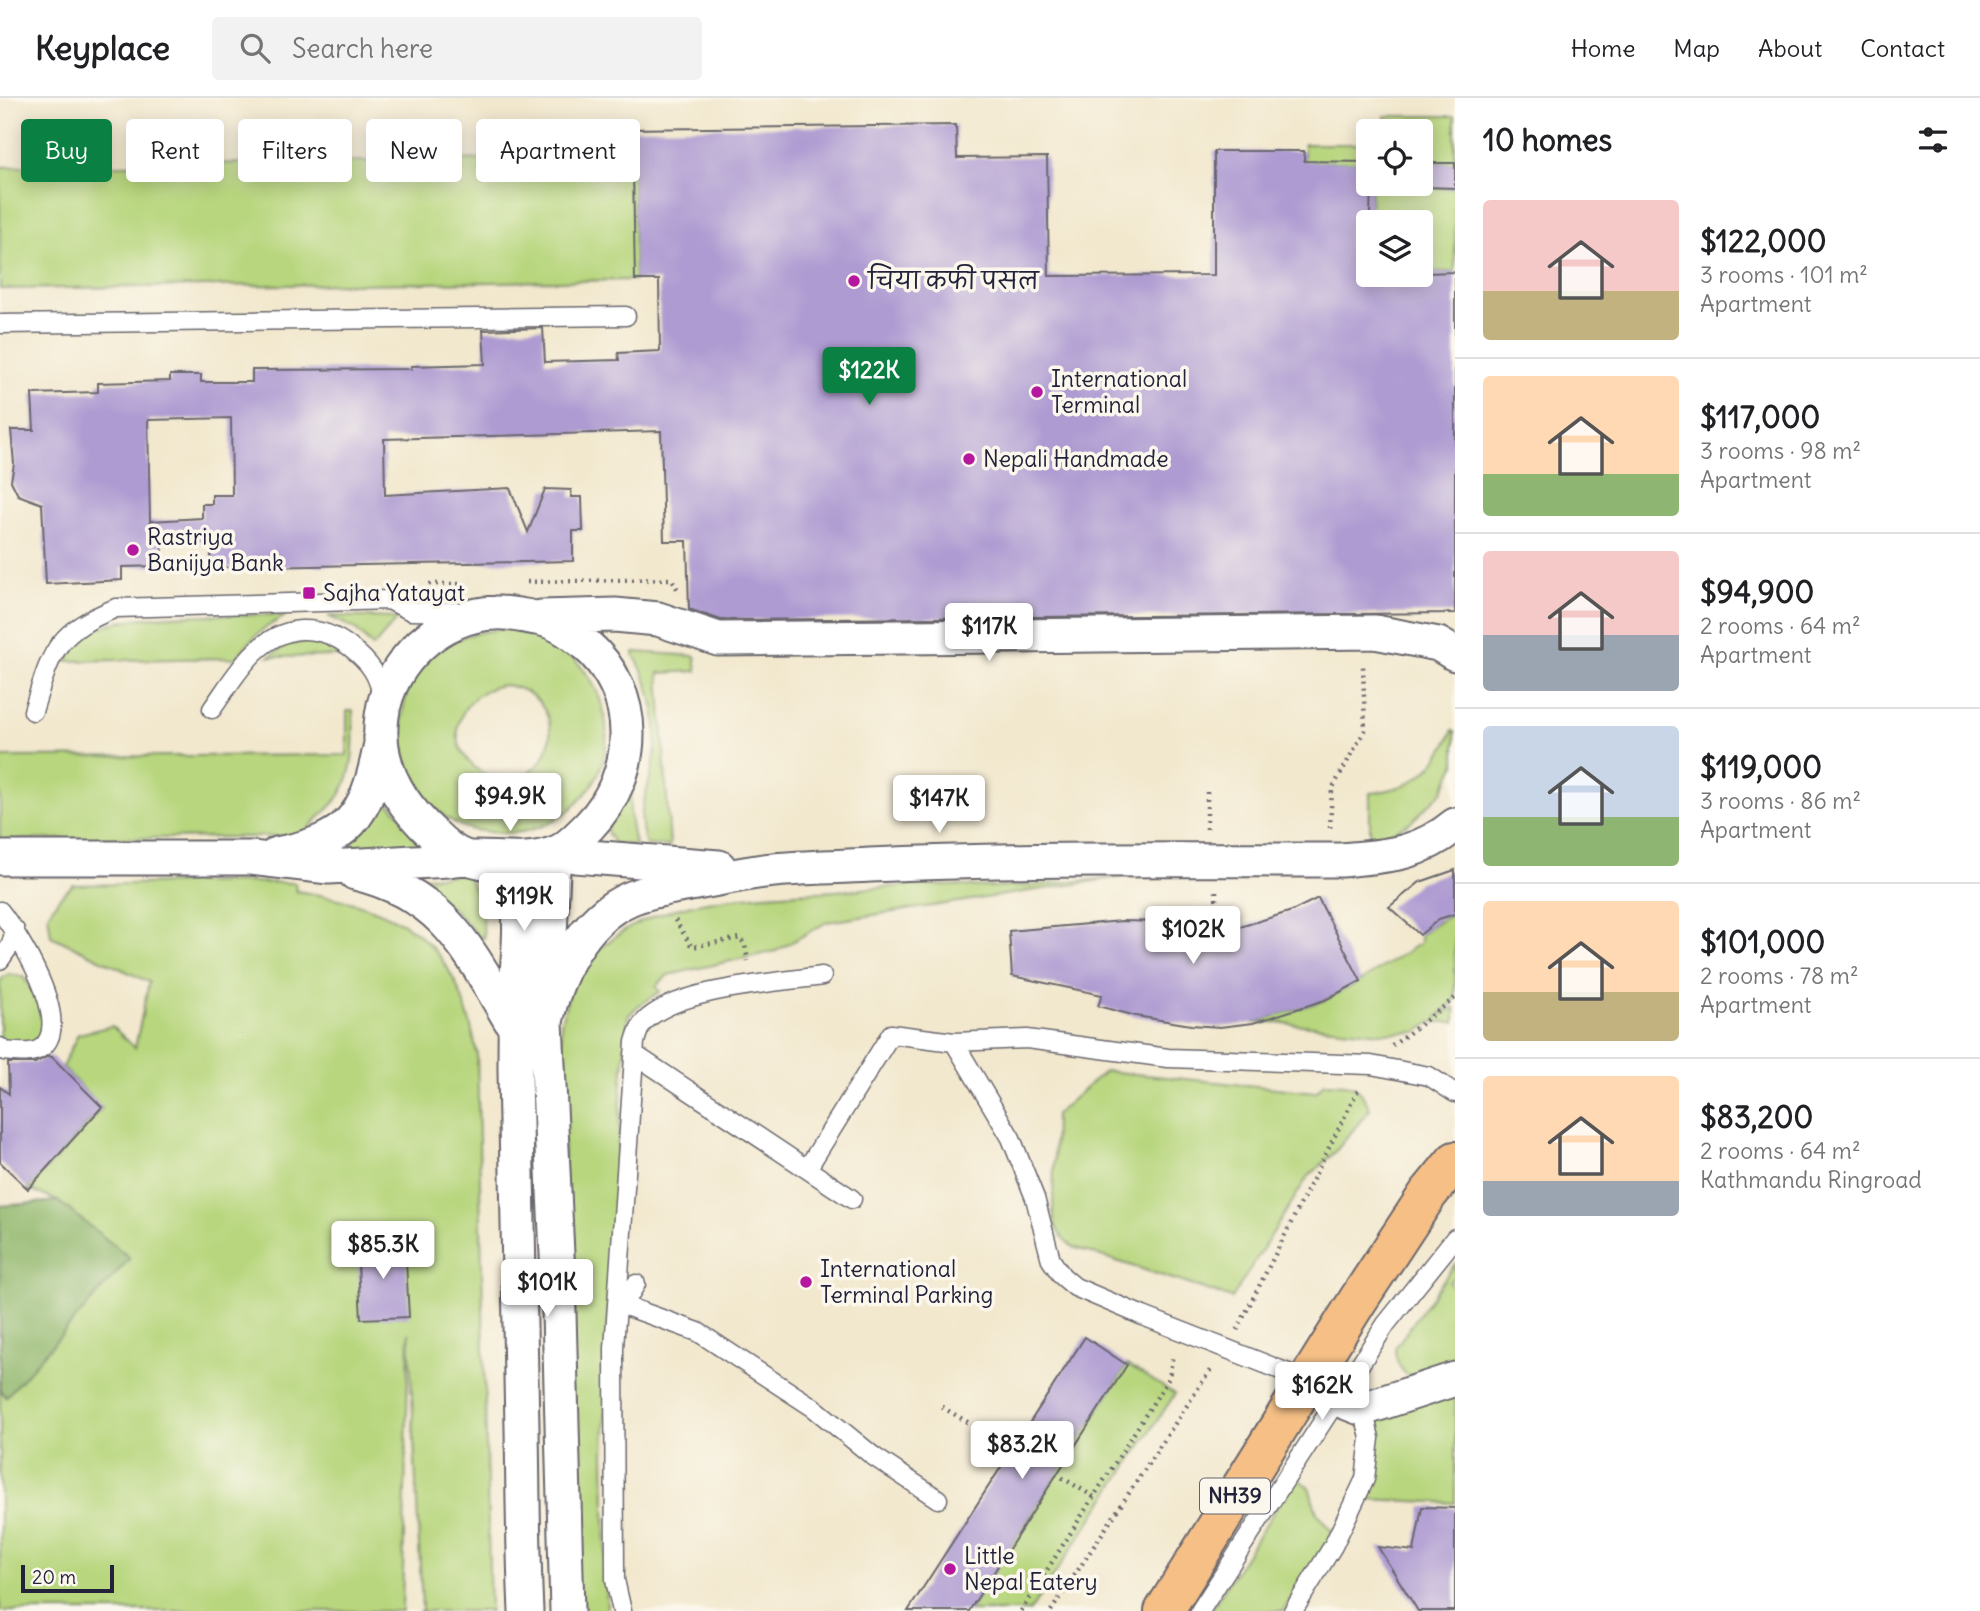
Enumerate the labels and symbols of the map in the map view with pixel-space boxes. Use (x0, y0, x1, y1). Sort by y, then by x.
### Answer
place label: चिया कफी पसल (866, 263, 1041, 295)
marker: चिया कफी पसल (846, 273, 862, 289)
pin: $122K (820, 348, 918, 407)
place label: International Terminal (1051, 364, 1187, 419)
marker: International Terminal (1029, 384, 1045, 400)
place label: Nepali Handmade (983, 444, 1169, 473)
marker: Nepali Handmade (961, 451, 977, 467)
place label: Rastriya Banijya Bank (147, 522, 284, 577)
marker: Rastriya Banijya Bank (125, 542, 141, 558)
place label: Sajha Yatayat (323, 578, 465, 607)
marker: Sajha Yatayat (301, 585, 317, 601)
pin: $117K (940, 603, 1038, 663)
pin: $94.9K (453, 774, 567, 833)
pin: $147K (890, 776, 988, 835)
pin: $119K (475, 874, 573, 933)
pin: $102K (1144, 906, 1242, 966)
pin: $85.3K (326, 1222, 440, 1281)
place label: International Terminal Parking (820, 1254, 993, 1309)
pin: $101K (498, 1260, 596, 1319)
marker: International Terminal Parking (798, 1274, 814, 1290)
pin: $162K (1273, 1362, 1371, 1422)
pin: $83.2K (965, 1422, 1079, 1481)
road number: NH39 (1200, 1478, 1270, 1514)
place label: Little Nepal Eatery (964, 1541, 1098, 1596)
marker: Little Nepal Eatery (942, 1561, 958, 1577)
scale bar (21, 1562, 114, 1594)

